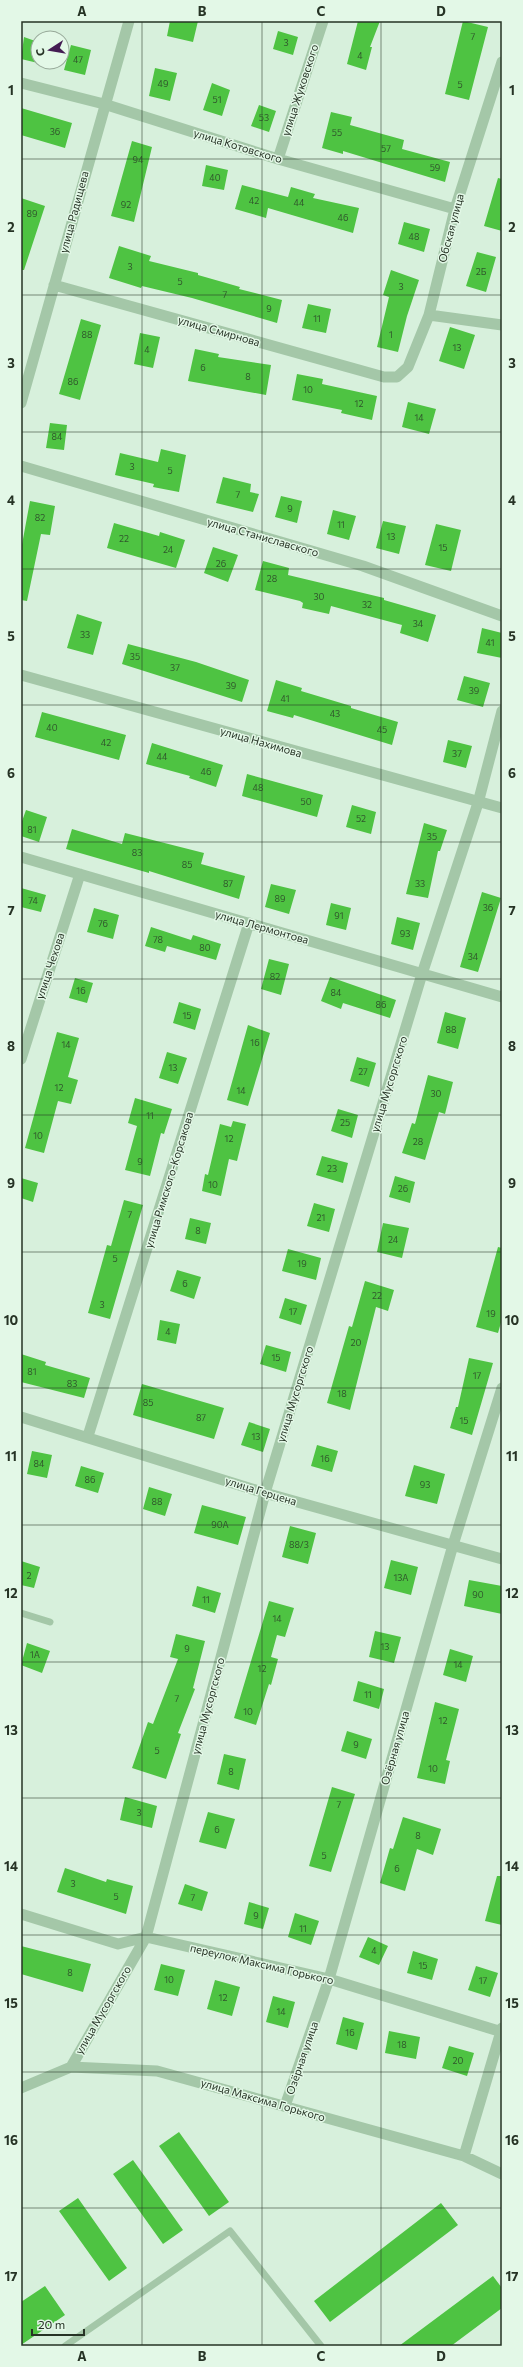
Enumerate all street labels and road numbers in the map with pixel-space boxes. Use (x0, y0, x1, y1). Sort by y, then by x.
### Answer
street label: улица Жуковского (279, 42, 321, 137)
street label: улица Котовского (192, 126, 285, 165)
street label: улица Радищева (56, 170, 91, 254)
street label: Обская улица (435, 192, 466, 264)
street label: улица Смирнова (177, 313, 262, 348)
street label: улица Станиславского (206, 514, 321, 559)
street label: улица Нахимова (219, 724, 303, 759)
street label: улица Лермонтова (214, 907, 310, 946)
street label: улица Чехова (33, 931, 66, 1001)
street label: улица Мусоргского (368, 1034, 409, 1134)
street label: улица Римского-Корсакова (142, 1110, 195, 1250)
street label: улица Мусоргского (274, 1344, 315, 1444)
street label: улица Герцена (224, 1473, 298, 1508)
street label: улица Мусоргского (188, 1655, 227, 1756)
street label: Озёрная улица (378, 1709, 411, 1786)
street label: переулок Максима Горького (189, 1941, 336, 1986)
street label: улица Мусоргского (72, 1963, 133, 2056)
street label: Озёрная улица (283, 2020, 320, 2096)
street label: улица Максима Горького (199, 2076, 327, 2124)

